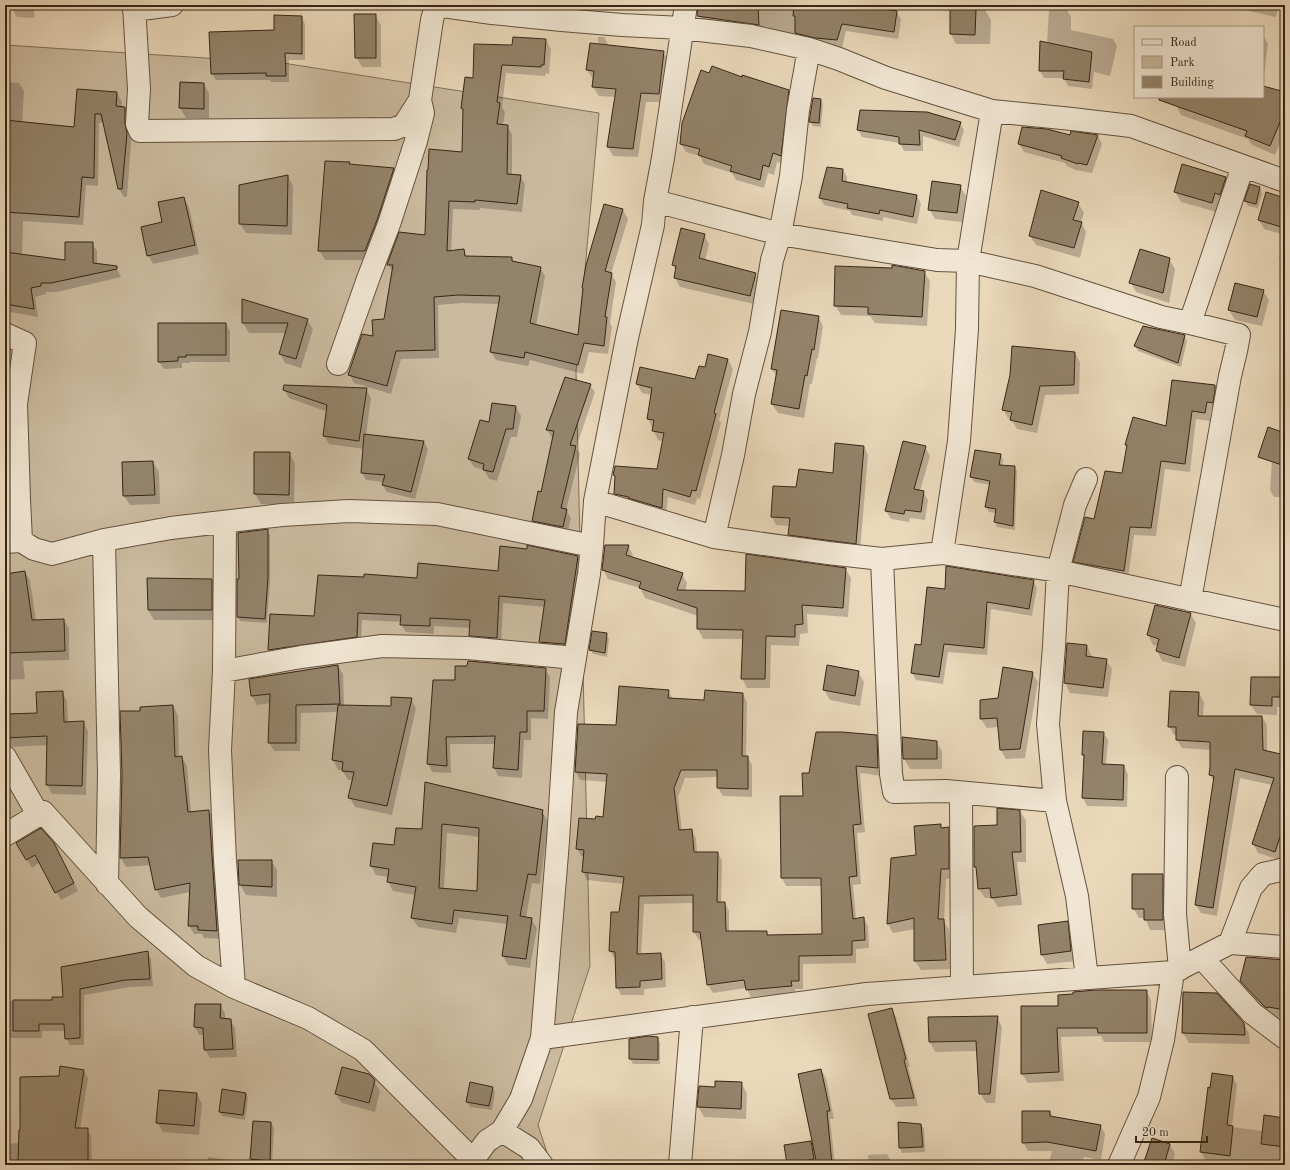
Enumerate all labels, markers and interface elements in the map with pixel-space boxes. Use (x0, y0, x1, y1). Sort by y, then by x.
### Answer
legend (1134, 26, 1264, 98)
text: Road (1170, 37, 1197, 49)
text: Park (1170, 57, 1195, 69)
text: Building (1170, 77, 1214, 89)
scale bar (1136, 1118, 1207, 1144)
text: 20 m (1142, 1127, 1169, 1139)

